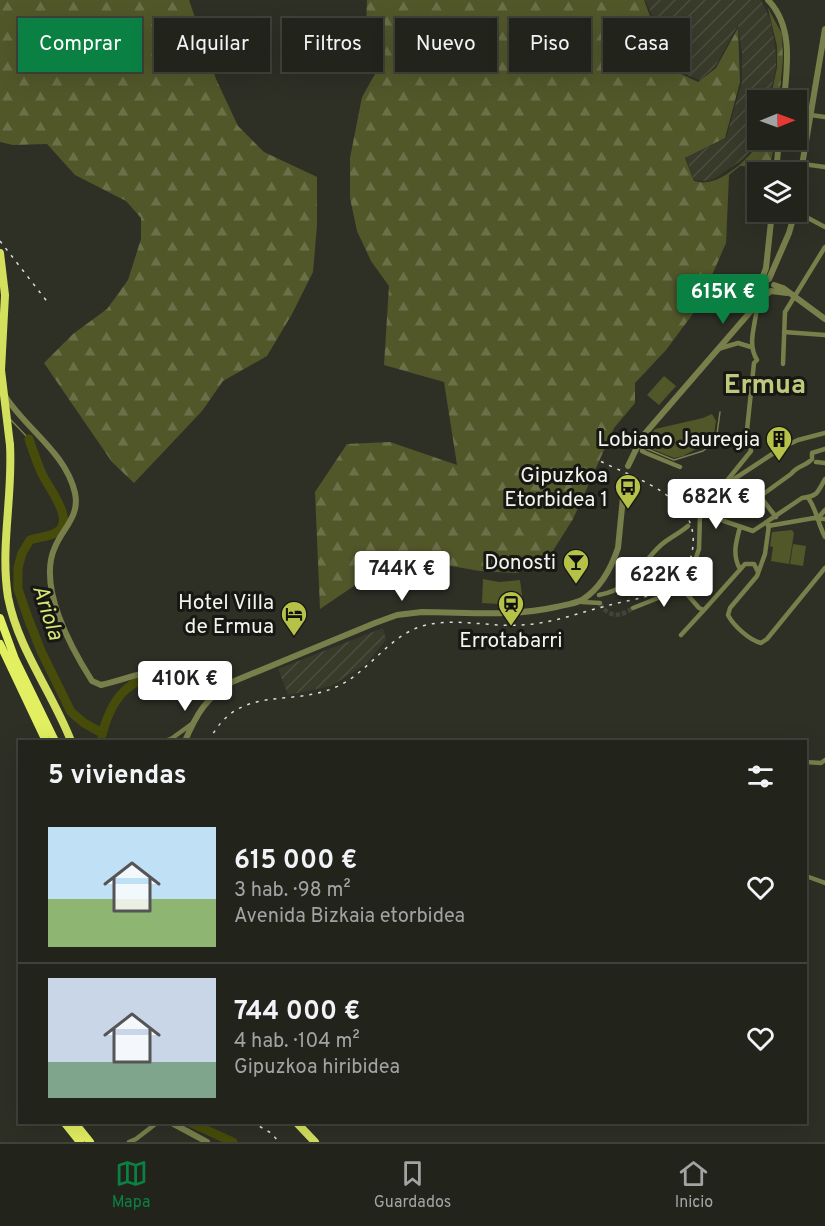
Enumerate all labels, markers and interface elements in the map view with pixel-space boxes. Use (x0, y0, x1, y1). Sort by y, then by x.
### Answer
chip: Comprar (18, 18, 142, 72)
chip: Alquilar (154, 18, 270, 72)
chip: Filtros (282, 18, 383, 72)
chip: Nuevo (395, 18, 497, 72)
chip: Piso (509, 18, 591, 72)
chip: Casa (603, 18, 690, 72)
north arrow (747, 90, 807, 150)
map controls (747, 90, 807, 222)
button: layers (747, 162, 807, 222)
pin: 615K € (674, 274, 772, 325)
text: 615K € (691, 280, 755, 306)
district label: Ermua (724, 369, 806, 403)
building icon: Lobiano Jauregia (764, 424, 794, 462)
place label: Lobiano Jauregia (597, 427, 760, 454)
place label: Gipuzkoa Etorbidea 1 (504, 463, 608, 514)
bus stop icon: Gipuzkoa Etorbidea 1 (613, 472, 643, 510)
pin: 682K € (667, 479, 765, 530)
text: 682K € (682, 485, 750, 511)
bar icon: Donosti (561, 547, 591, 585)
place label: Donosti (484, 550, 556, 577)
pin: 744K € (353, 551, 451, 602)
text: 744K € (369, 557, 435, 583)
pin: 622K € (615, 557, 713, 608)
text: 622K € (630, 563, 698, 589)
water label: Ariola (25, 582, 68, 644)
station icon: Errotabarri (496, 589, 526, 627)
place label: Hotel Villa de Ermua (178, 590, 274, 641)
hotel icon: Hotel Villa de Ermua (279, 599, 309, 637)
place label: Errotabarri (459, 628, 563, 655)
pin: 410K € (136, 661, 234, 712)
text: 410K € (152, 667, 218, 693)
text: 5 viviendas (48, 760, 186, 793)
icon: filters (744, 760, 777, 793)
text: 615 000 € (234, 845, 357, 878)
icon: home (96, 851, 168, 923)
icon: heart (744, 871, 777, 904)
text: 3 hab. · 98 m² (234, 878, 351, 904)
text: Avenida Bizkaia etorbidea (234, 904, 465, 930)
text: 744 000 € (234, 996, 360, 1029)
icon: home (96, 1002, 168, 1074)
icon: heart (744, 1022, 777, 1055)
text: 4 hab. · 104 m² (234, 1029, 360, 1055)
text: Gipuzkoa hiribidea (234, 1055, 400, 1081)
tab: Mapa (112, 1157, 150, 1213)
tab: Guardados (374, 1157, 451, 1213)
tab: Inicio (675, 1157, 713, 1213)

